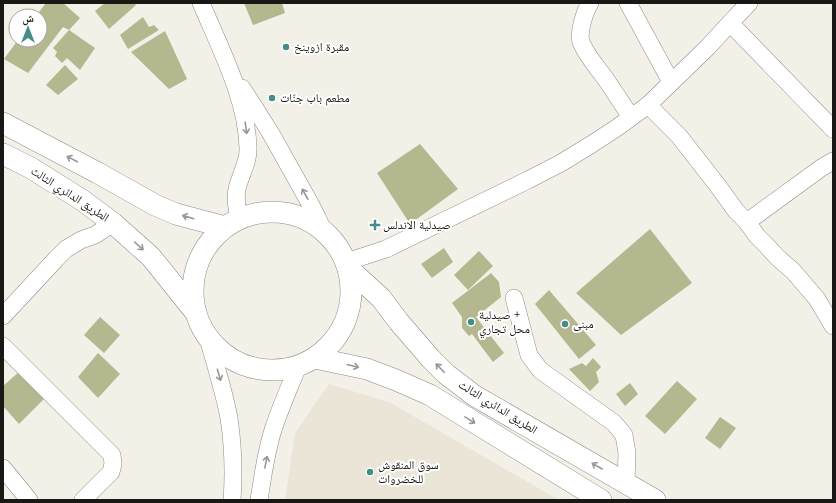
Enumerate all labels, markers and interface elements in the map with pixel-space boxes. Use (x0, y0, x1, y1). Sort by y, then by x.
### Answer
north arrow (8, 8, 48, 48)
text: ش (22, 10, 34, 26)
place label: مقبرة ازوينخ (294, 38, 349, 55)
marker: مقبرة ازوينخ (281, 42, 291, 52)
place label: مطعم باب جنّات (280, 89, 350, 106)
marker: مطعم باب جنّات (267, 93, 277, 103)
one-way arrow (242, 121, 250, 134)
one-way arrow (66, 155, 78, 162)
street label: الطريق الدائري الثالث (27, 162, 113, 227)
one-way arrow (301, 188, 308, 200)
one-way arrow (182, 213, 195, 220)
place label: صيدلية الاندلس (383, 216, 451, 233)
marker: صيدلية الاندلس (370, 220, 380, 230)
one-way arrow (134, 242, 144, 251)
place label: صيدلية + محل تجاري (479, 306, 530, 339)
place label: مبنى (573, 315, 594, 332)
marker: صيدلية + محل تجاري (466, 317, 476, 327)
marker: مبنى (560, 319, 570, 329)
one-way arrow (346, 363, 359, 370)
one-way arrow (435, 363, 445, 373)
one-way arrow (215, 369, 223, 382)
street label: الطريق الدائري الثالث (454, 375, 541, 440)
one-way arrow (464, 416, 475, 424)
one-way arrow (262, 455, 270, 468)
place label: سوق المنقوش للخضروات (378, 456, 439, 487)
one-way arrow (591, 462, 603, 470)
marker: سوق المنقوش للخضروات (365, 467, 375, 477)

